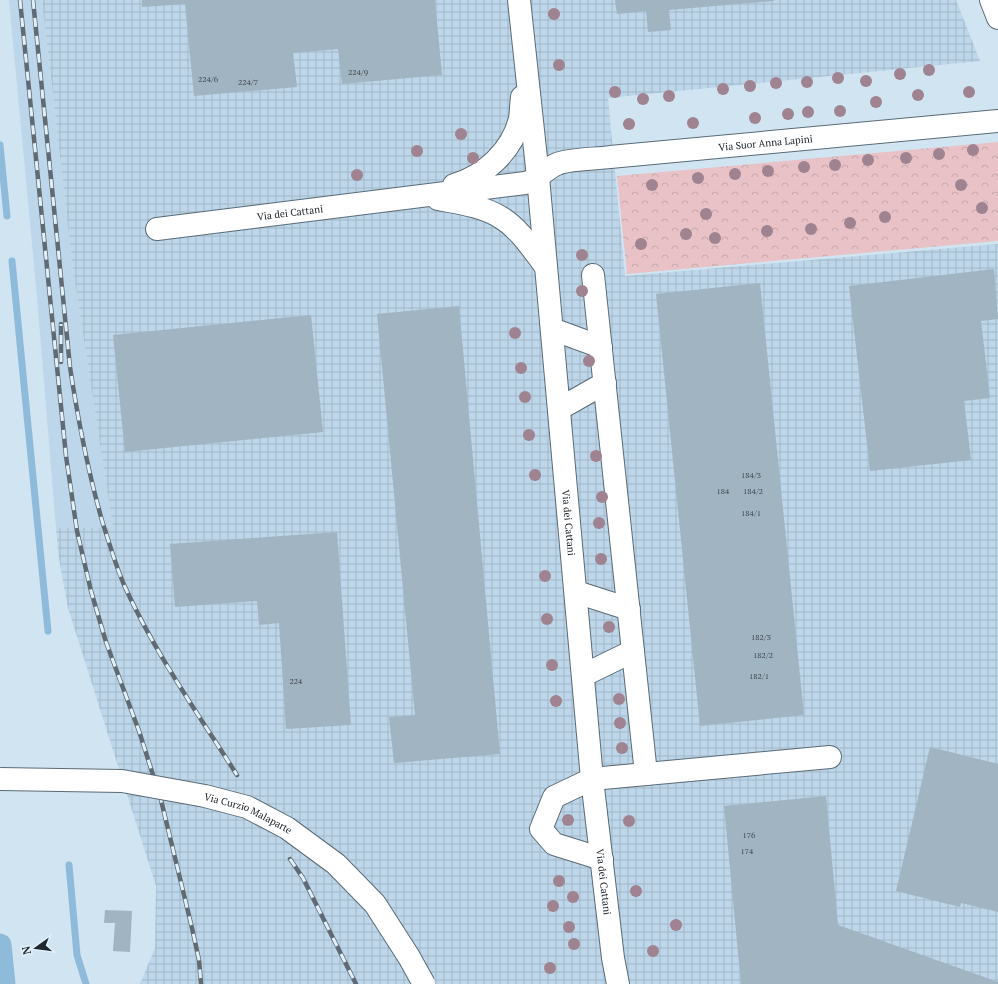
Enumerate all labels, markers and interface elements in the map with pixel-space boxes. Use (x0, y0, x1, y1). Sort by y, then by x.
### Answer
house number: 224/9 (348, 67, 368, 77)
house number: 224/6 (198, 74, 219, 84)
house number: 224/7 (238, 77, 258, 87)
street label: Via Suor Anna Lapini (718, 132, 813, 153)
street label: Via dei Cattani (256, 202, 324, 223)
house number: 184/3 (741, 470, 761, 480)
house number: 184 (717, 486, 730, 496)
house number: 184/2 (743, 486, 763, 496)
street label: Via dei Cattani (560, 489, 578, 556)
house number: 184/1 (741, 508, 761, 518)
house number: 182/3 (751, 632, 771, 642)
house number: 182/2 (753, 650, 773, 660)
house number: 182/1 (749, 671, 769, 681)
house number: 224 (290, 676, 303, 686)
street label: Via Curzio Malaparte (203, 790, 295, 836)
house number: 176 (743, 830, 756, 840)
house number: 174 (741, 846, 754, 856)
street label: Via dei Cattani (594, 848, 614, 916)
north arrow (16, 928, 56, 968)
text: N (18, 944, 34, 956)

